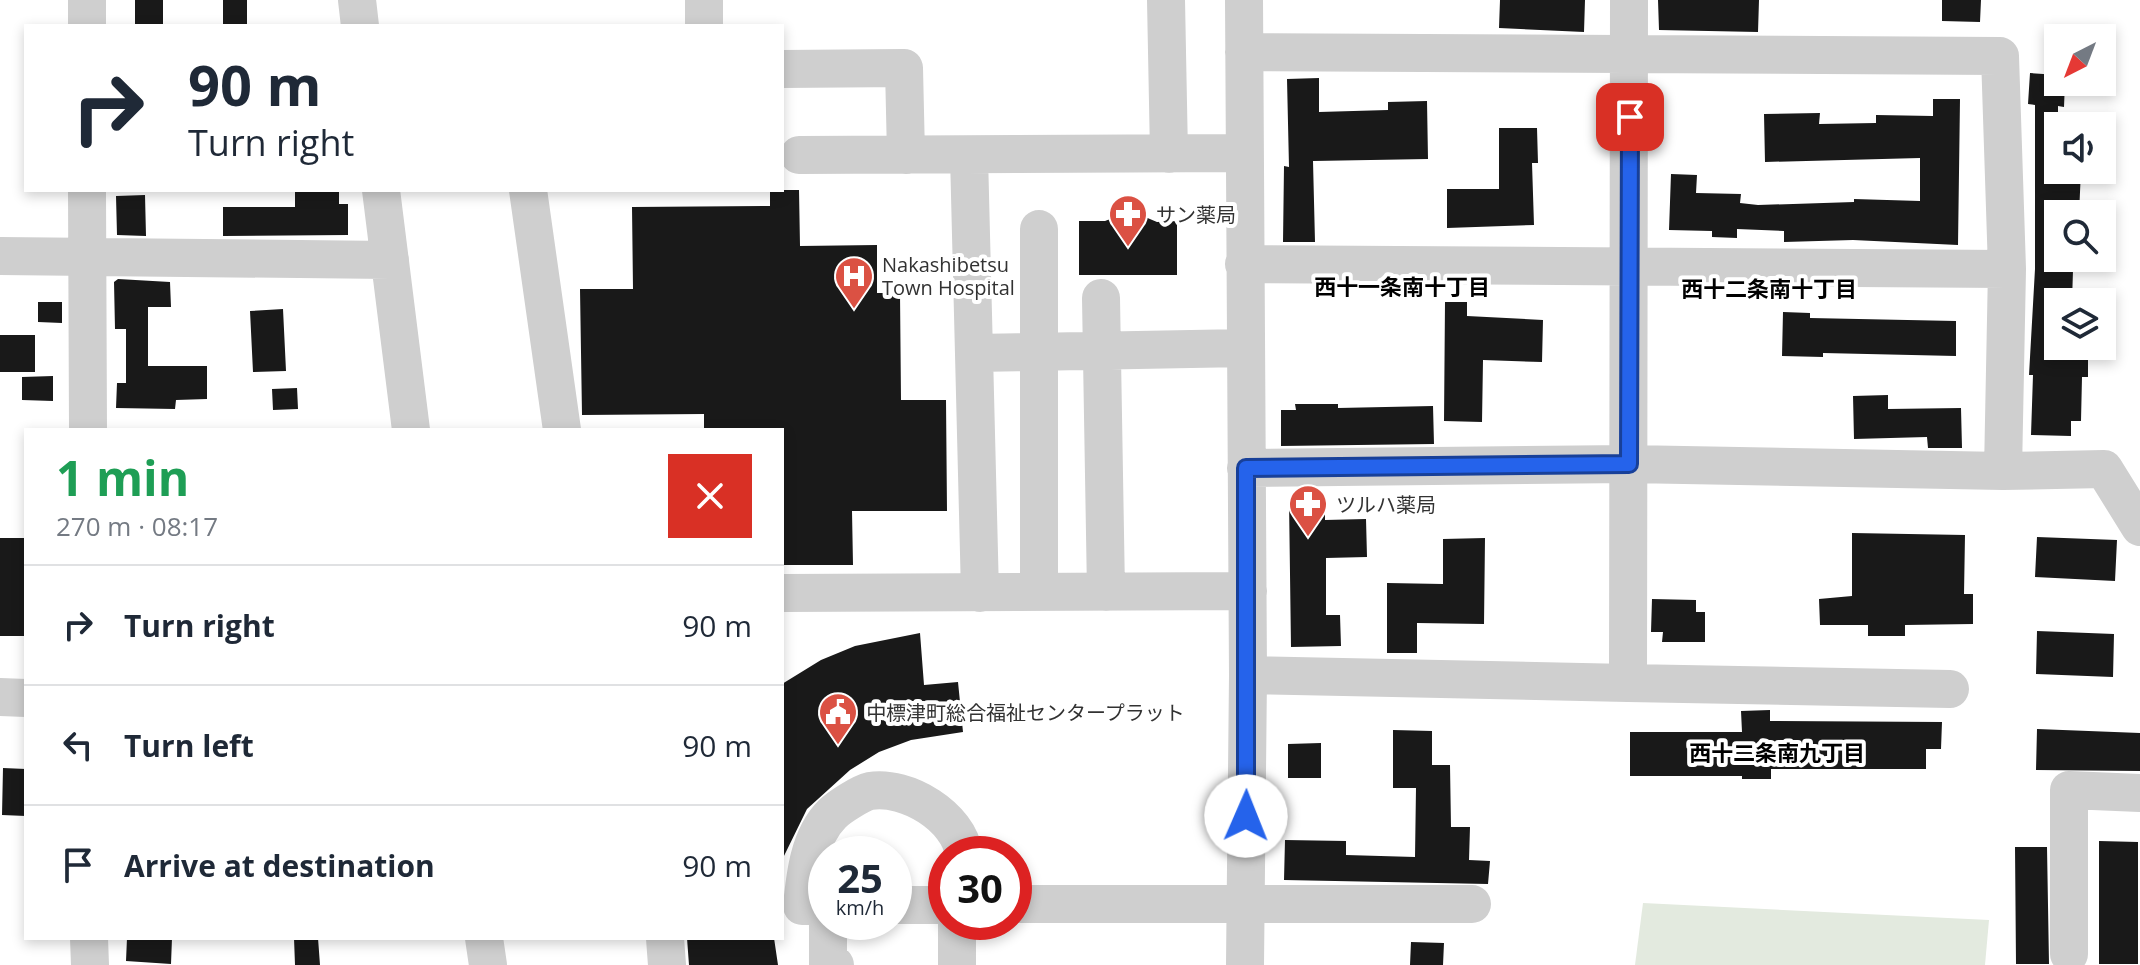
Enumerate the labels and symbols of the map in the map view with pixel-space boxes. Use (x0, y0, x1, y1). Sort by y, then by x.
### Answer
north arrow (2044, 24, 2116, 96)
pin (1596, 83, 1664, 151)
pharmacy icon: サン薬局 (1107, 193, 1149, 248)
place label: サン薬局 (1156, 201, 1236, 228)
place label: Nakashibetsu Town Hospital (882, 251, 1015, 301)
hospital icon: Nakashibetsu Town Hospital (833, 255, 875, 310)
district label: 西十一条南十丁目 (1314, 271, 1490, 301)
district label: 西十二条南十丁目 (1681, 273, 1857, 303)
pharmacy icon: ツルハ薬局 (1287, 483, 1329, 538)
place label: ツルハ薬局 (1336, 491, 1436, 518)
public building icon: 中標津町総合福祉センタープラット (817, 691, 859, 746)
place label: 中標津町総合福祉センタープラット (866, 699, 1185, 726)
district label: 西十二条南九丁目 (1689, 737, 1865, 767)
position arrow (1204, 774, 1288, 858)
speed limit sign: 30 (928, 836, 1032, 940)

